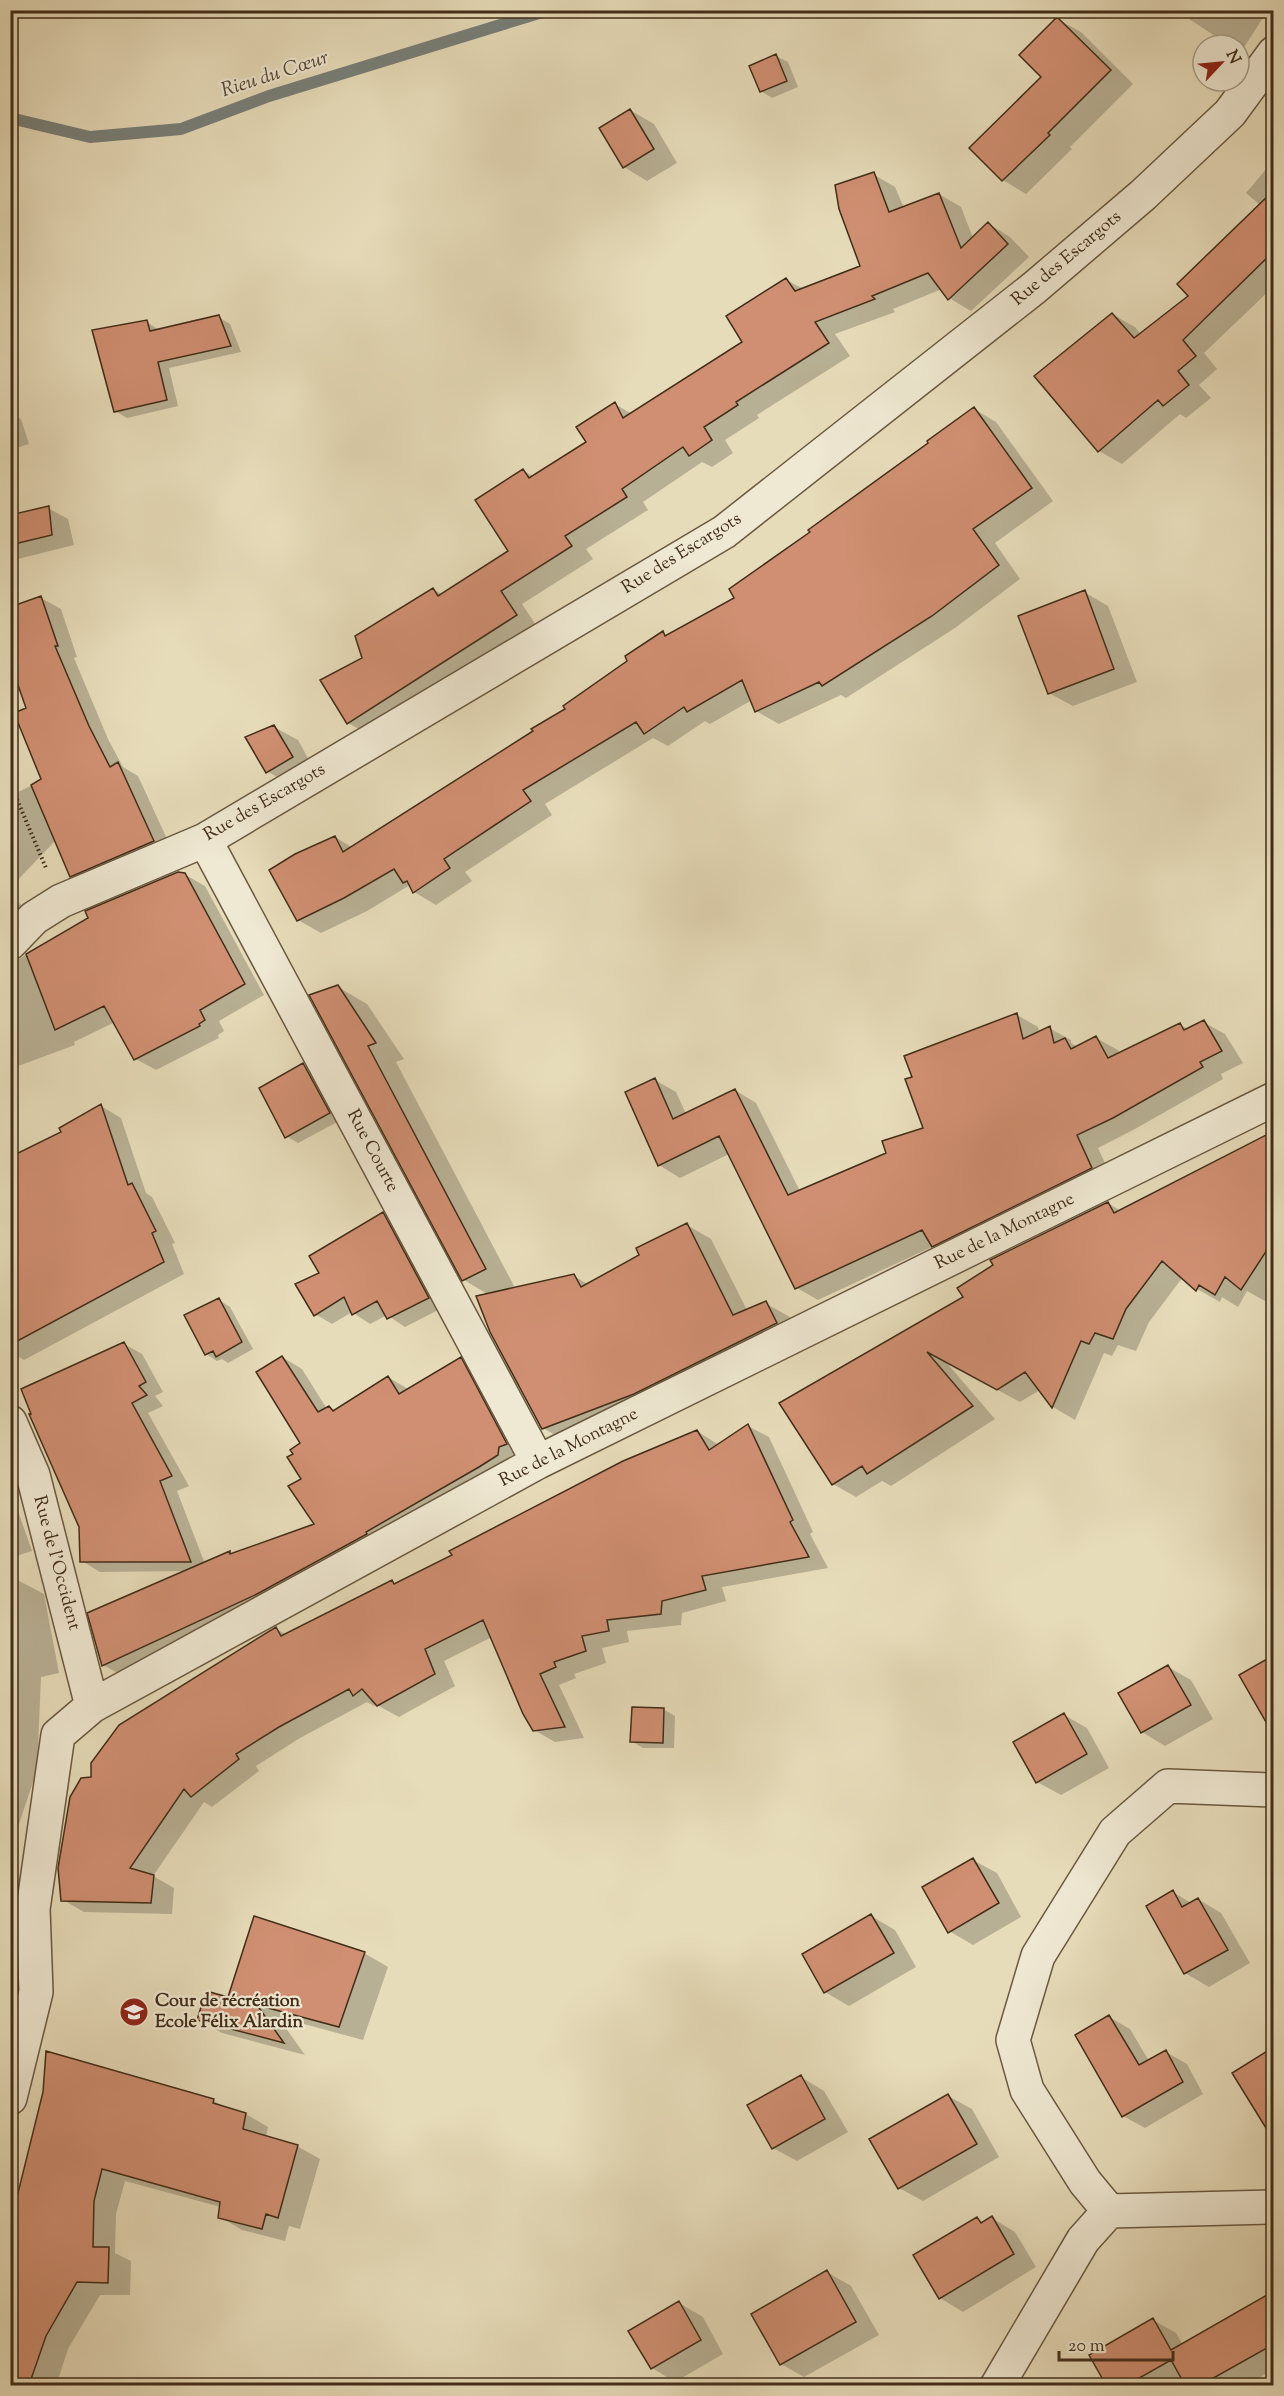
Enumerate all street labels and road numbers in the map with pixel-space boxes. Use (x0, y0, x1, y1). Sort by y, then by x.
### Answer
street label: Rue des Escargots (1006, 205, 1128, 313)
street label: Rue des Escargots (617, 507, 747, 601)
street label: Rue des Escargots (199, 758, 331, 848)
street label: Rue Courte (339, 1105, 405, 1197)
street label: Rue de la Montagne (931, 1187, 1079, 1277)
street label: Rue de la Montagne (495, 1402, 643, 1494)
street label: Rue de l'Occident (26, 1493, 86, 1633)

